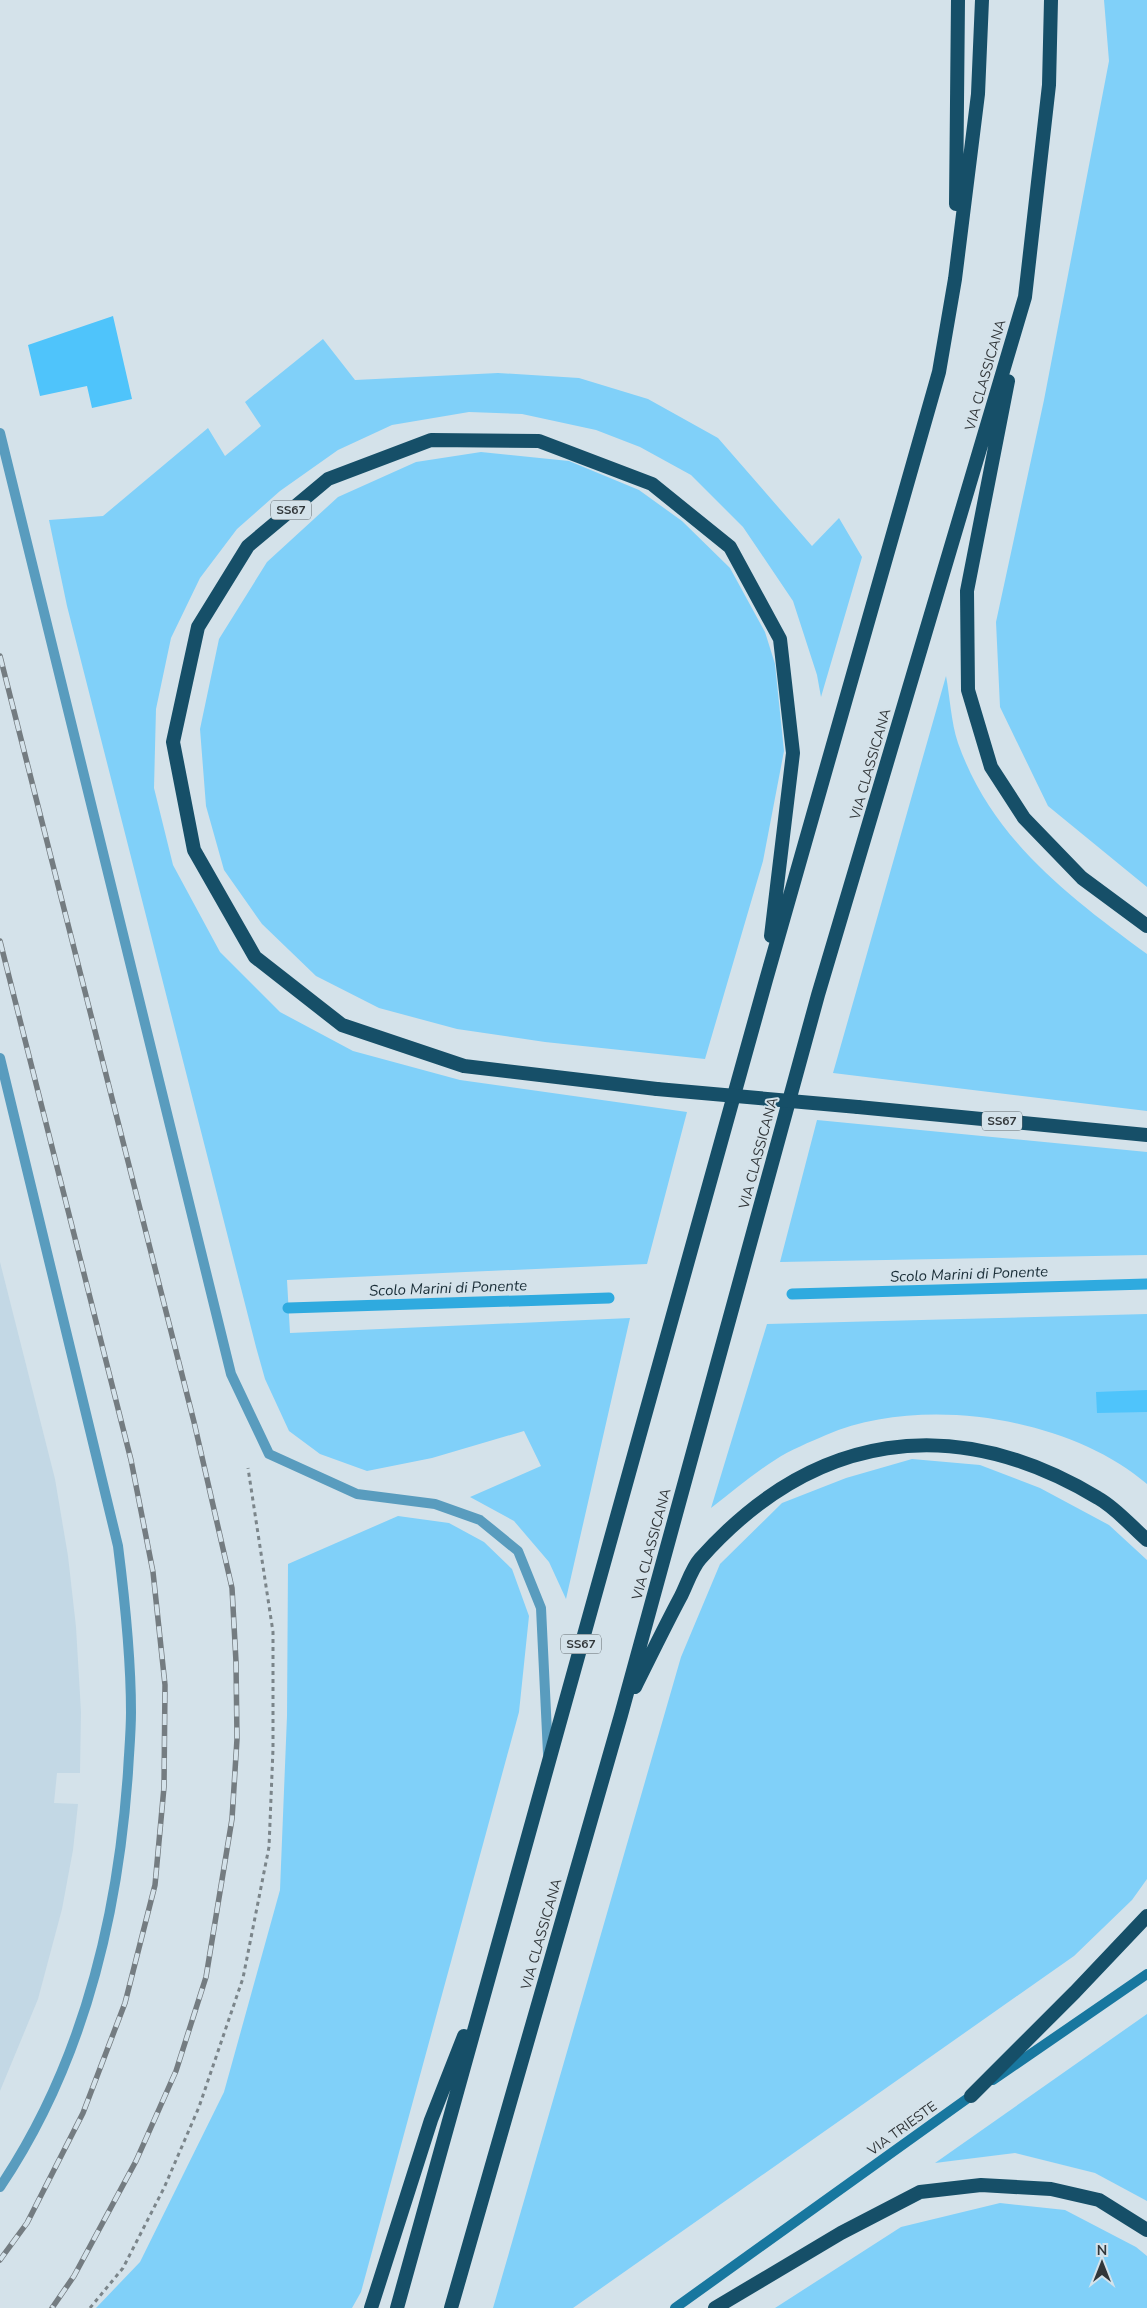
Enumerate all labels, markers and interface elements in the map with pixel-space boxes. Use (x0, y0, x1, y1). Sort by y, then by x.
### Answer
street label: VIA CLASSICANA (960, 317, 1010, 434)
road number: SS67 (271, 500, 311, 520)
street label: VIA CLASSICANA (845, 706, 895, 823)
street label: VIA CLASSICANA (734, 1095, 782, 1212)
road number: SS67 (982, 1112, 1022, 1130)
water label: Scolo Marini di Ponente (890, 1261, 1048, 1287)
water label: Scolo Marini di Ponente (369, 1275, 527, 1301)
street label: VIA CLASSICANA (627, 1486, 675, 1603)
road number: SS67 (561, 1635, 601, 1654)
street label: VIA CLASSICANA (516, 1876, 566, 1993)
street label: VIA TRIESTE (863, 2097, 941, 2161)
north arrow (1077, 2238, 1127, 2288)
text: N (1097, 2241, 1107, 2260)

